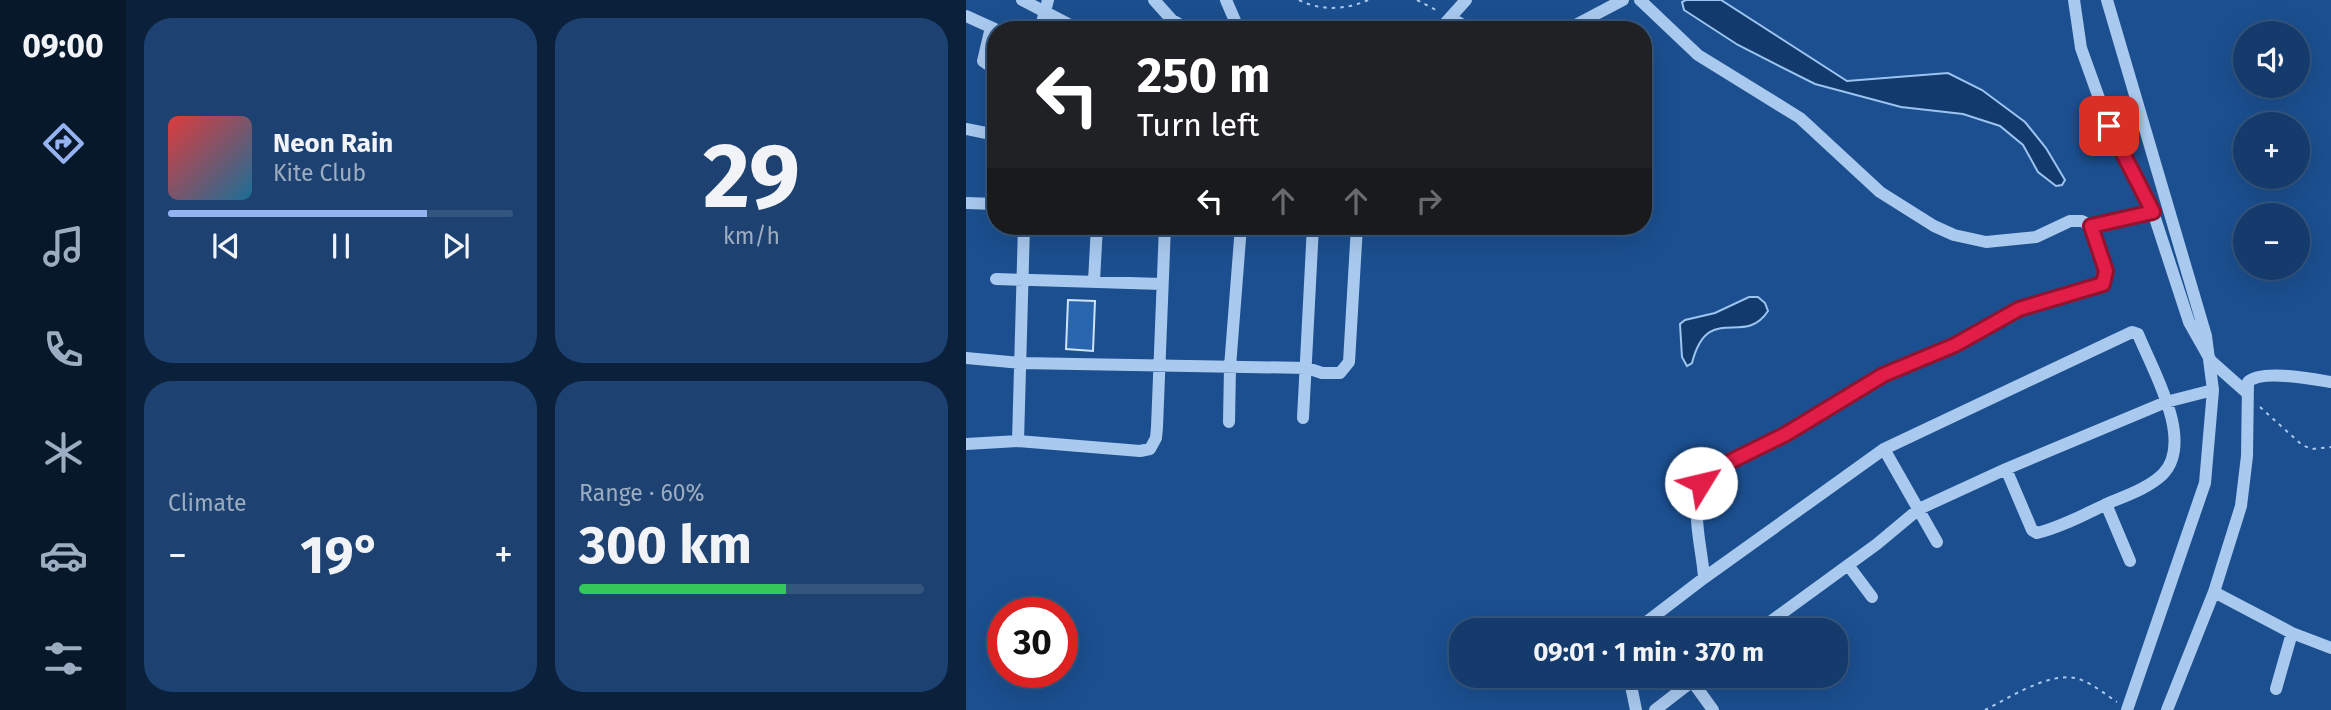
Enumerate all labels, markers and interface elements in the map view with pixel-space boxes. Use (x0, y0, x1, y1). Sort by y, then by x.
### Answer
map controls (2233, 21, 2310, 280)
button: sound (2233, 21, 2310, 98)
text: 09:00 (22, 27, 104, 65)
text: 250 m (1137, 46, 1270, 105)
icon: left (1022, 49, 1113, 140)
pin (2079, 96, 2139, 156)
text: Turn left (1137, 106, 1259, 144)
icon: arrive (2090, 107, 2128, 145)
button: + (2233, 112, 2310, 189)
icon: directions (39, 119, 88, 168)
text: 29 (703, 122, 800, 231)
text: Neon Rain (273, 128, 393, 159)
text: Kite Club (273, 159, 366, 187)
icon: left (1191, 182, 1229, 220)
icon: ahead (1264, 182, 1302, 220)
icon: ahead (1337, 182, 1375, 220)
icon: right (1410, 182, 1448, 220)
button: − (2233, 203, 2310, 280)
icon: music (39, 222, 88, 271)
text: km/h (723, 222, 780, 250)
icon: previous (207, 227, 245, 265)
icon: pause (322, 227, 360, 265)
icon: next (437, 227, 475, 265)
icon: phone (39, 325, 88, 374)
icon: climate (39, 428, 88, 477)
position arrow (1664, 446, 1738, 520)
text: Range · 60% (579, 479, 705, 507)
text: Climate (168, 489, 247, 517)
text: 300 km (579, 514, 752, 577)
text: 19° (300, 524, 381, 587)
icon: car (39, 531, 88, 580)
text: − (168, 532, 187, 578)
text: + (494, 532, 513, 578)
speed limit sign: 30 (987, 597, 1078, 688)
icon: filters (39, 634, 88, 683)
text: 09:01 · 1 min · 370 m (1533, 637, 1764, 668)

